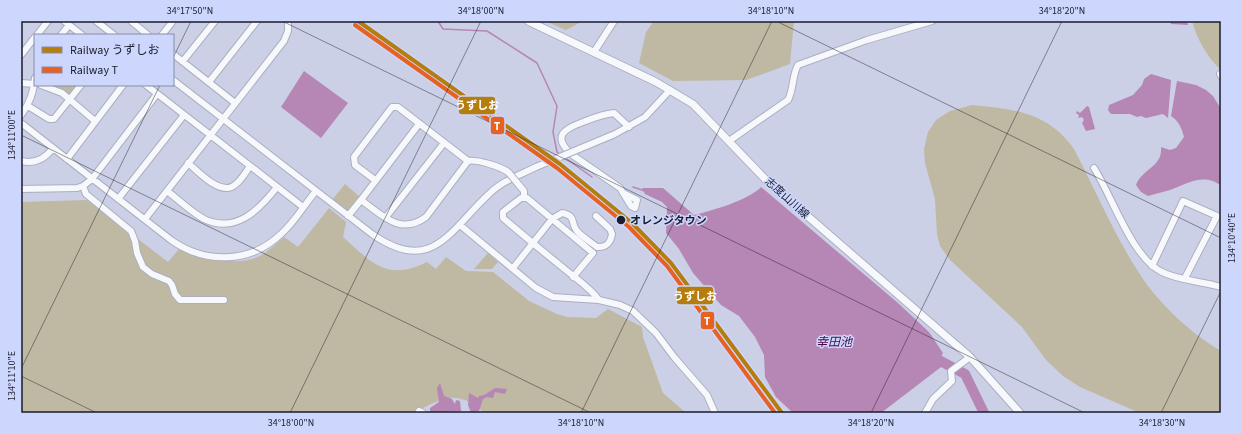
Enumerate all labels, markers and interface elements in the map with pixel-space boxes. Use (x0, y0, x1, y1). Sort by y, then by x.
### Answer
text: 34°17'50"N (167, 4, 213, 18)
text: 34°18'00"N (458, 4, 504, 18)
text: 34°18'10"N (748, 4, 794, 18)
text: 34°18'20"N (1039, 4, 1085, 18)
legend (34, 34, 174, 86)
text: Railway うずしお (70, 42, 159, 59)
text: Railway T (70, 62, 118, 79)
line badge: うずしお (458, 96, 496, 115)
text: うずしお (455, 98, 499, 113)
text: 134°11'00"E (5, 110, 19, 160)
line badge: T (490, 116, 505, 135)
text: T (494, 119, 500, 134)
street label: 志度山川線 (762, 174, 812, 222)
place label: オレンジタウン (630, 213, 707, 228)
text: 134°10'40"E (1225, 213, 1239, 263)
marker: オレンジタウン (615, 214, 627, 226)
line badge: うずしお (676, 286, 714, 305)
text: うずしお (673, 289, 717, 304)
line badge: T (700, 311, 715, 330)
text: T (704, 314, 710, 329)
water label: 幸田池 (816, 334, 853, 351)
text: 134°11'10"E (5, 351, 19, 401)
text: 34°18'00"N (268, 416, 314, 430)
text: 34°18'10"N (558, 416, 604, 430)
text: 34°18'20"N (848, 416, 894, 430)
text: 34°18'30"N (1139, 416, 1185, 430)

